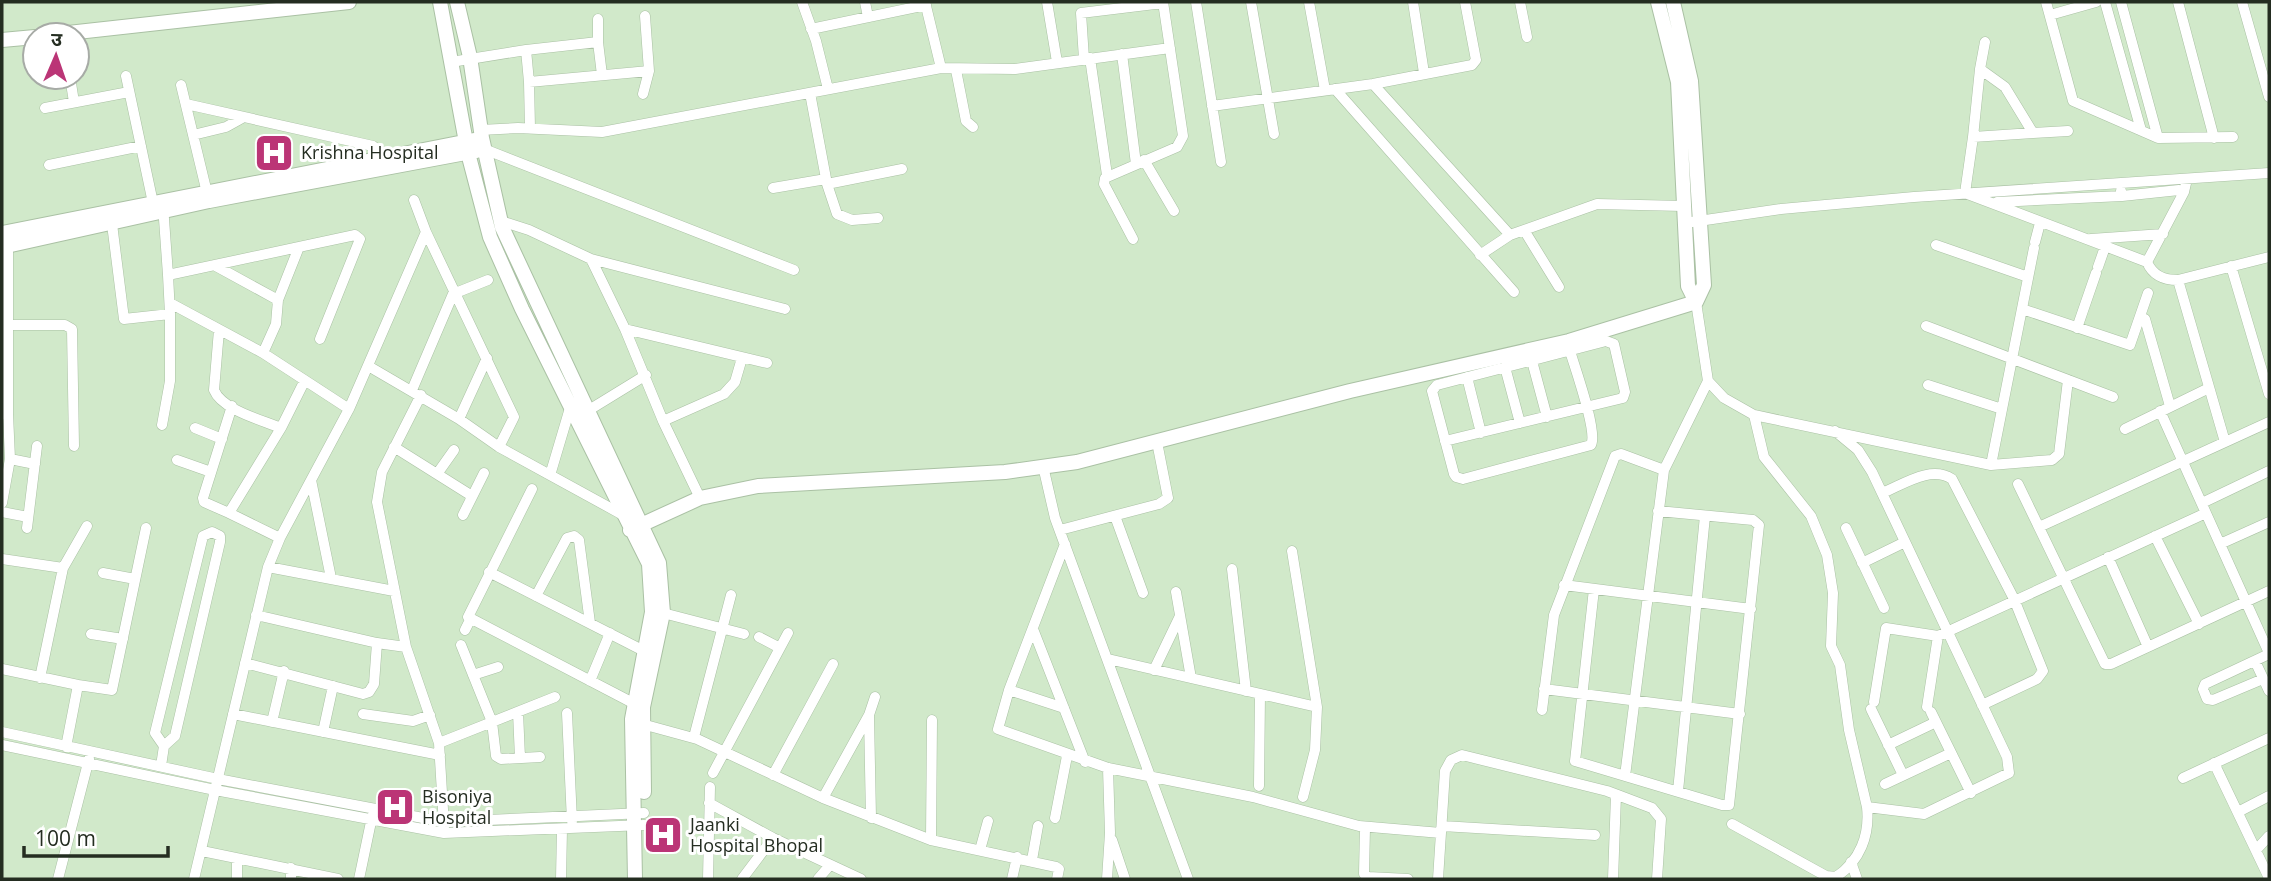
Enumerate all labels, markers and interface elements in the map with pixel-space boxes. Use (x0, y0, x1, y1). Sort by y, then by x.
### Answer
north arrow (21, 21, 91, 91)
text: उ (51, 26, 63, 52)
hospital icon: Krishna Hospital (253, 132, 295, 174)
place label: Krishna Hospital (301, 140, 438, 164)
place label: Bisoniya Hospital (422, 784, 492, 829)
hospital icon: Bisoniya Hospital (374, 786, 416, 828)
place label: Jaanki Hospital Bhopal (688, 812, 823, 857)
scale bar (24, 814, 168, 858)
hospital icon: Jaanki Hospital Bhopal (642, 814, 684, 856)
text: 100 m (35, 824, 96, 852)

